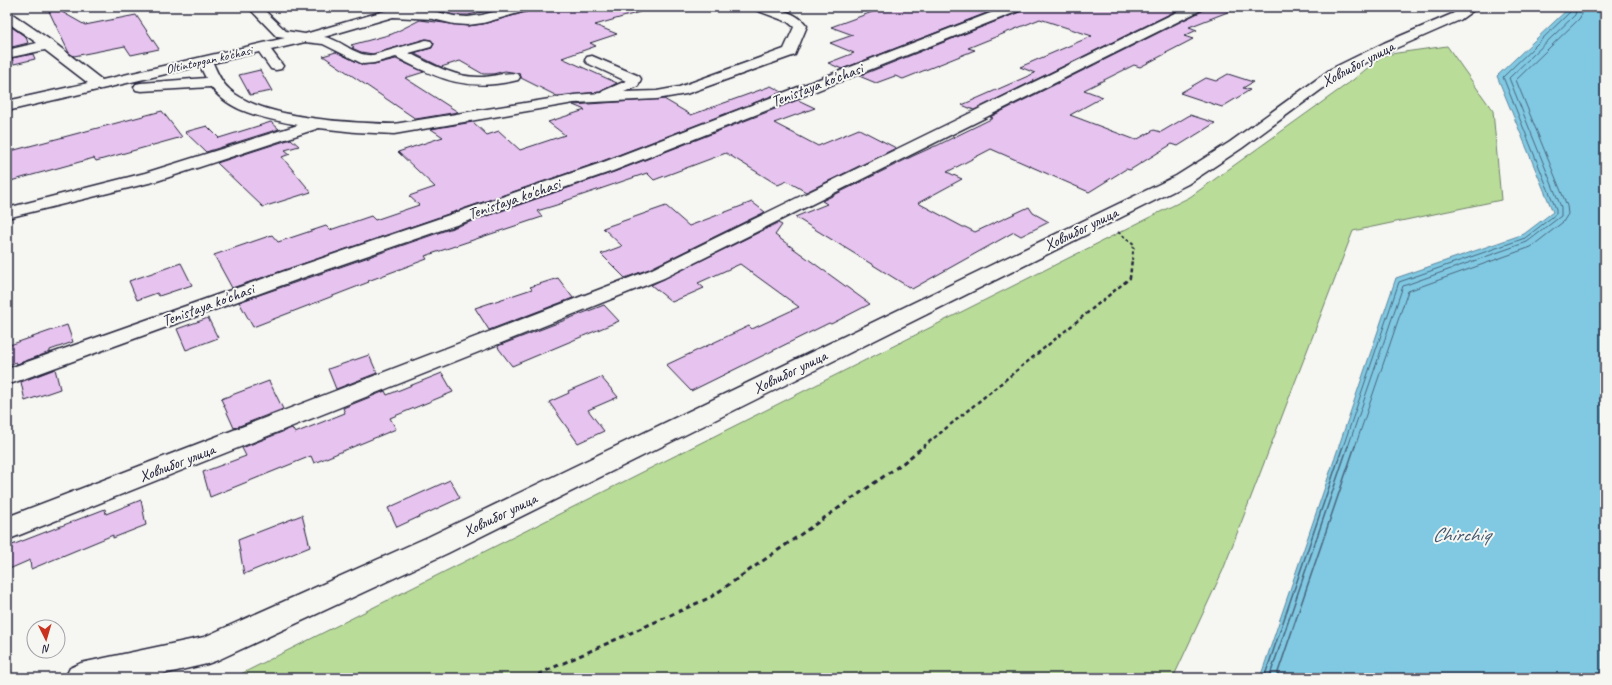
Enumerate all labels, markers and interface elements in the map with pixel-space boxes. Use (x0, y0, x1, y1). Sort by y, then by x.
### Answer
street label: Ховлибог улица (1318, 36, 1399, 91)
street label: Oltintopgan ko'chasi (164, 42, 255, 78)
street label: Tenistaya ko'chasi (768, 58, 867, 112)
street label: Tenistaya ko'chasi (465, 173, 565, 224)
street label: Ховлибог улица (1041, 202, 1122, 255)
street label: Tenistaya ko'chasi (159, 278, 259, 331)
street label: Ховлибог улица (750, 345, 831, 398)
street label: Ховлибог улица (136, 439, 219, 487)
street label: Ховлибог улица (460, 488, 541, 541)
water label: Chirchiq (1432, 522, 1493, 547)
north arrow (26, 619, 66, 659)
text: N (41, 642, 51, 656)

